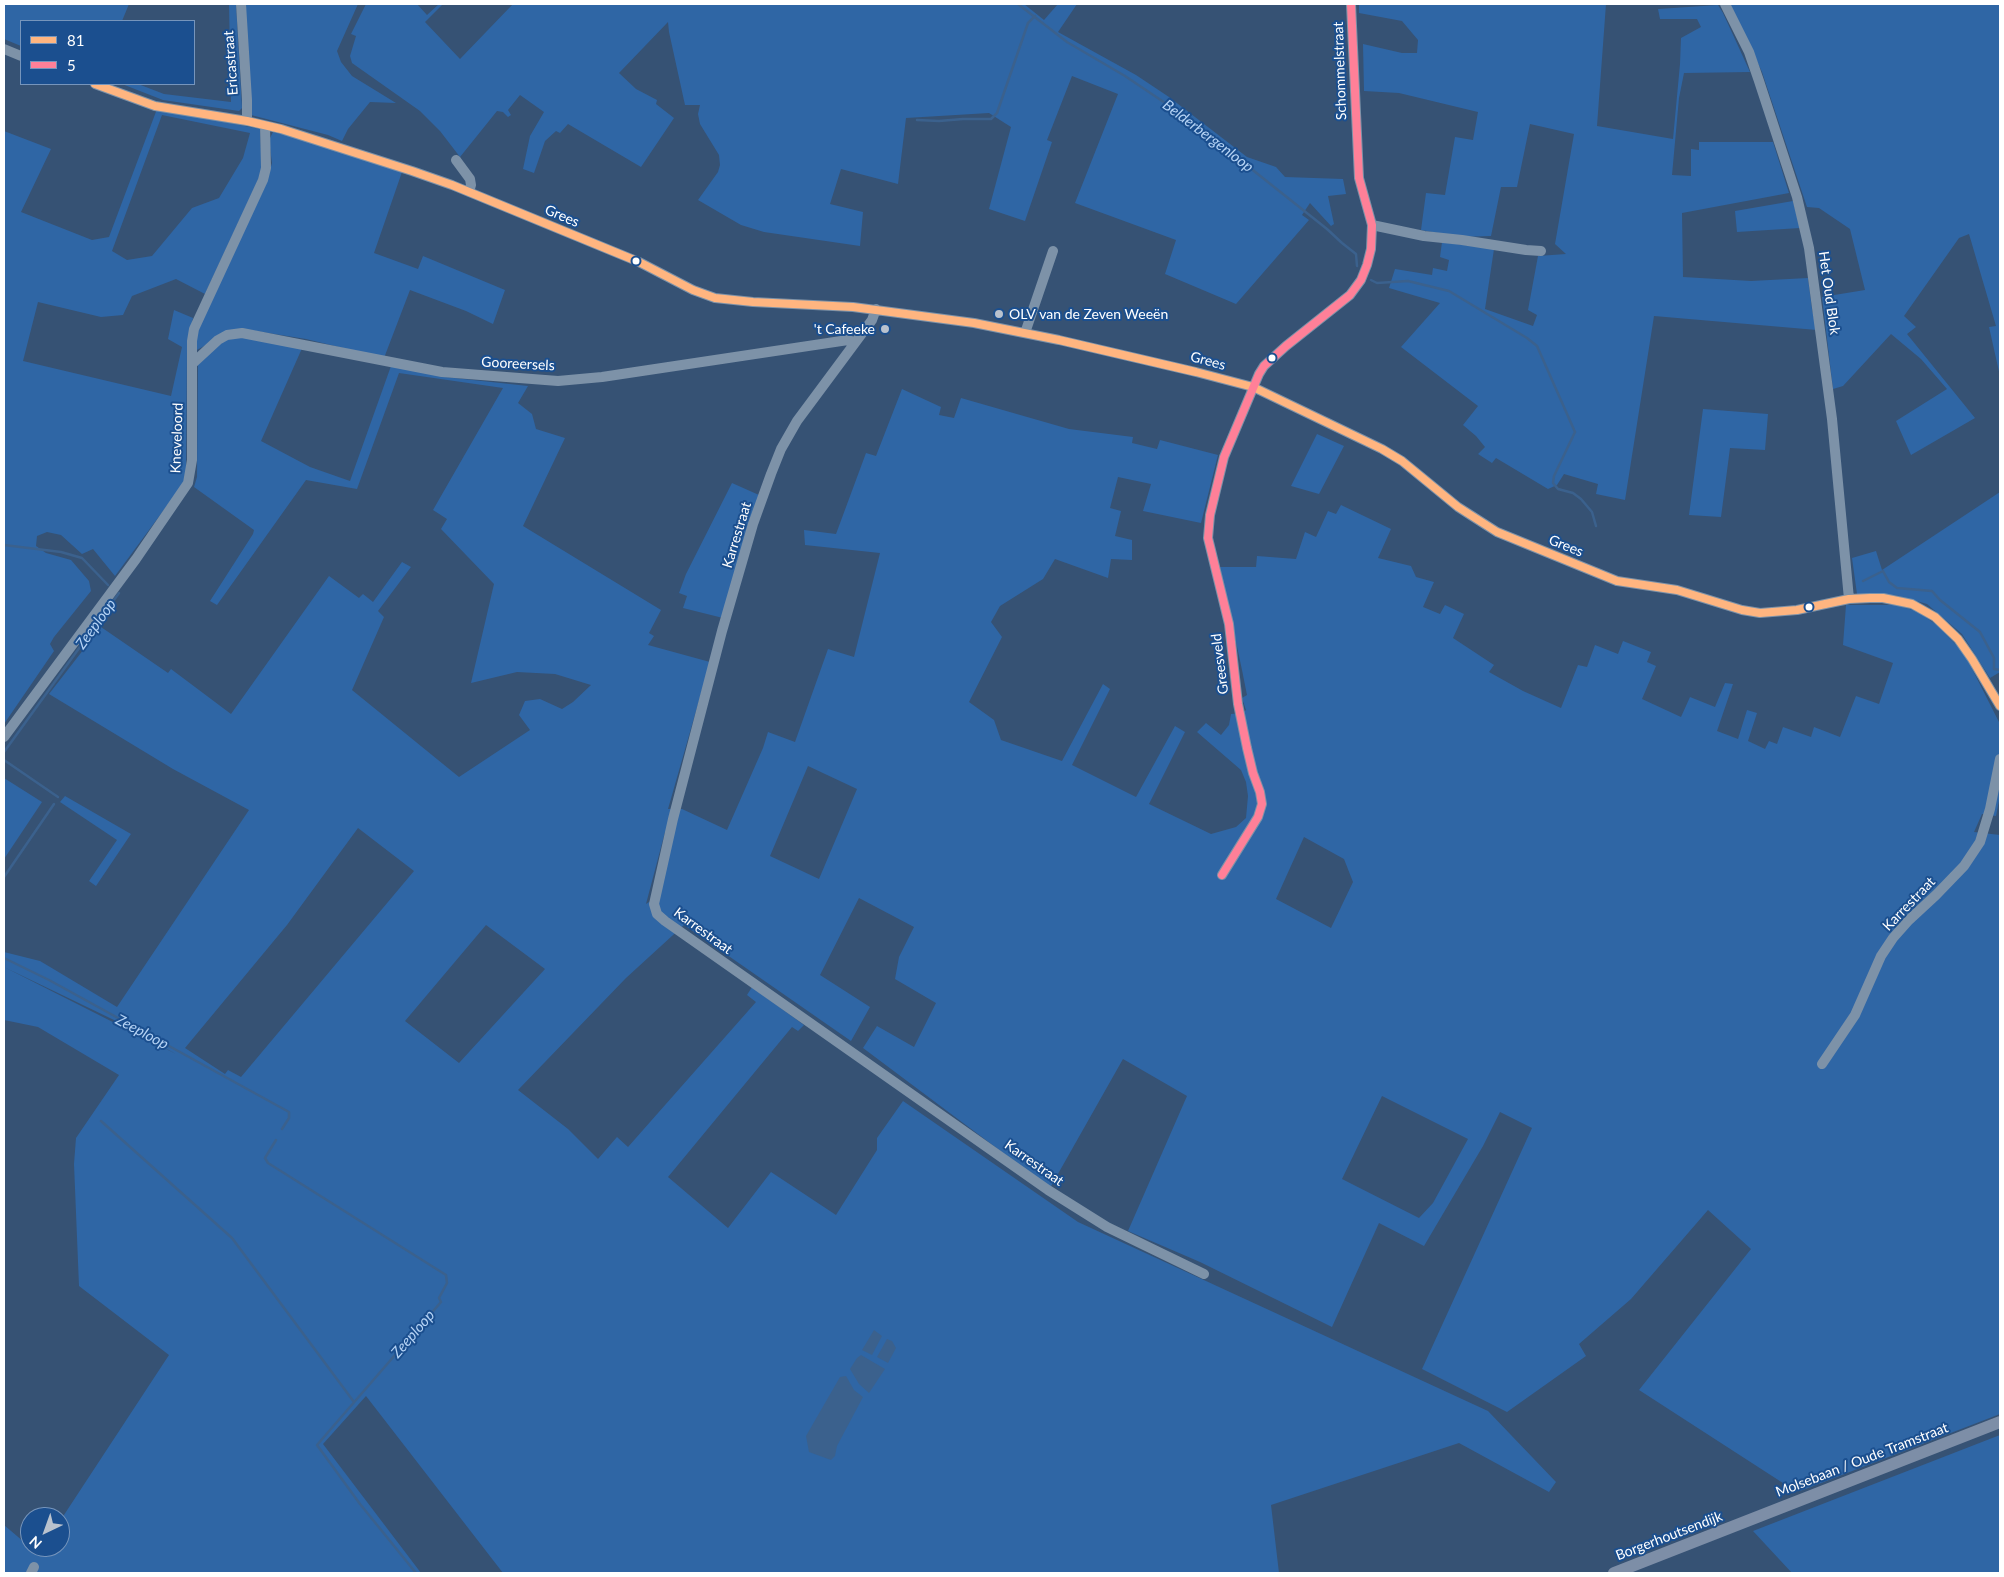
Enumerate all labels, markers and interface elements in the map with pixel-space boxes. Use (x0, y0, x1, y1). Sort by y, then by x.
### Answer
legend (20, 20, 195, 85)
street label: Schommelstraat (1330, 21, 1350, 121)
street label: Ericastraat (220, 30, 242, 96)
text: 81 (67, 31, 84, 49)
text: 5 (67, 56, 76, 74)
water label: Belderbergenloop (1159, 96, 1257, 176)
street label: Grees (542, 201, 582, 231)
street label: Het Oud Blok (1815, 250, 1843, 336)
unlabelled marker (631, 256, 641, 266)
place label: OLV van de Zeven Weeën (1009, 306, 1168, 322)
marker: OLV van de Zeven Weeën (993, 308, 1005, 320)
place label: 't Cafeeke (814, 321, 875, 337)
marker: 't Cafeeke (879, 323, 891, 335)
street label: Grees (1189, 348, 1227, 374)
unlabelled marker (1267, 353, 1277, 363)
street label: Gooreersels (481, 354, 555, 374)
street label: Kneveloord (167, 402, 187, 474)
street label: Karrestraat (719, 500, 755, 570)
street label: Grees (1546, 532, 1586, 560)
water label: Zeeploop (72, 596, 120, 652)
unlabelled marker (1804, 602, 1814, 612)
street label: Greesveld (1208, 633, 1232, 695)
street label: Karrestraat (1879, 874, 1939, 934)
street label: Karrestraat (670, 904, 736, 958)
water label: Zeeploop (113, 1011, 171, 1053)
street label: Karrestraat (1001, 1137, 1067, 1189)
water label: Zeeploop (387, 1307, 439, 1361)
street label: Molsebaan / Oude Tramstraat (1773, 1419, 1951, 1501)
north arrow (20, 1507, 70, 1557)
street label: Borgerhoutsendijk (1613, 1508, 1725, 1564)
text: N (26, 1533, 45, 1553)

